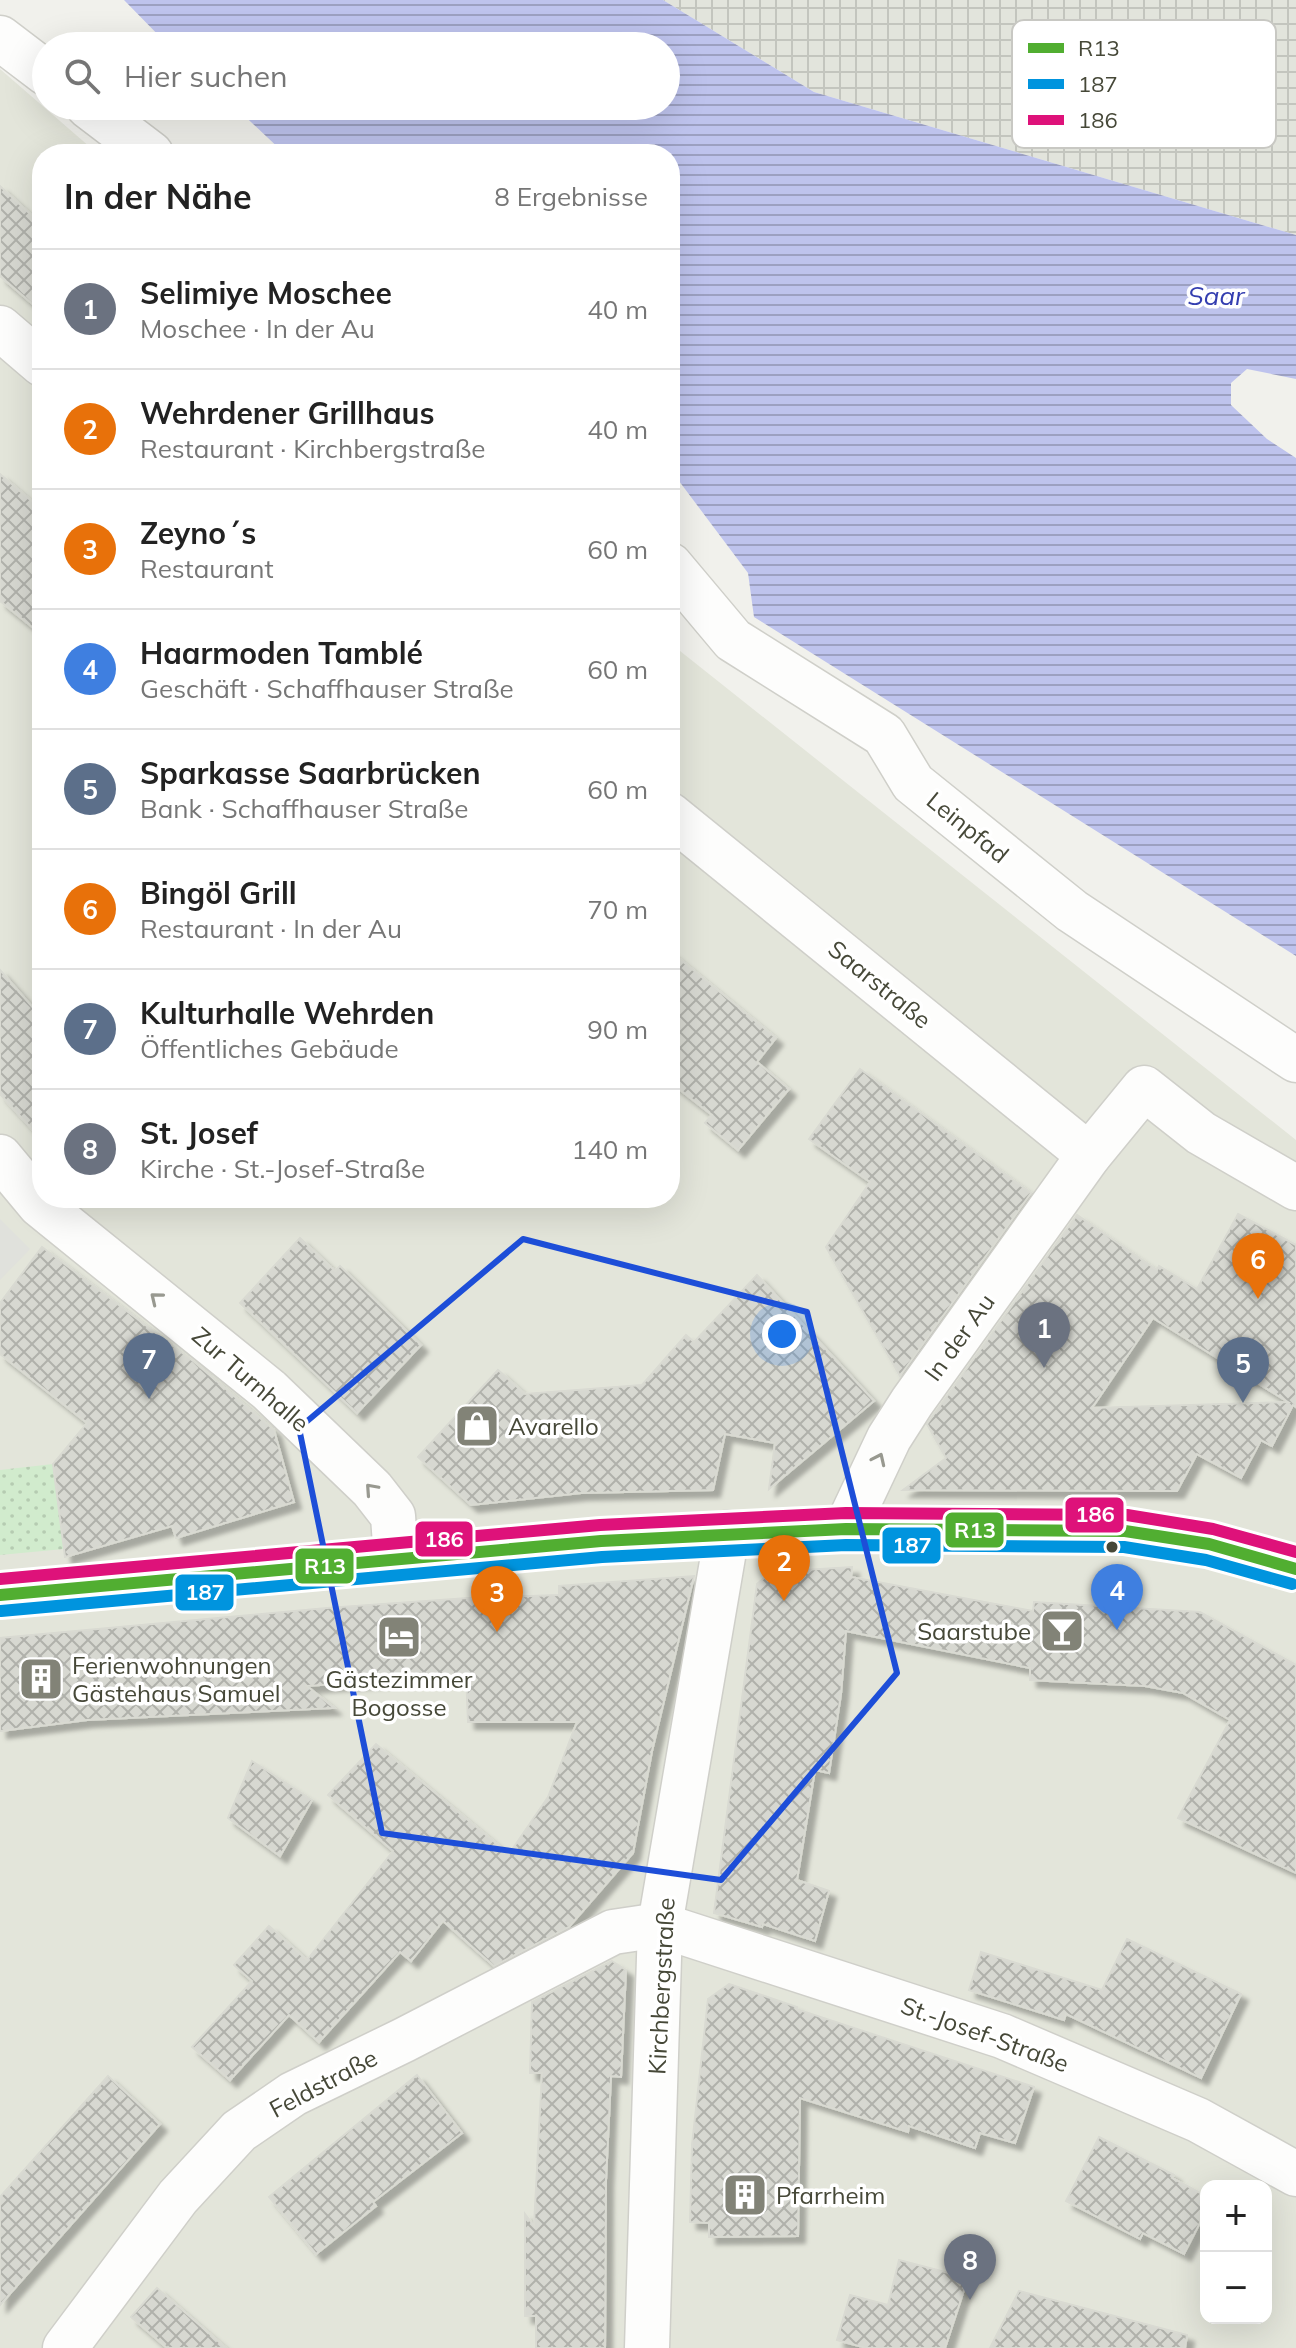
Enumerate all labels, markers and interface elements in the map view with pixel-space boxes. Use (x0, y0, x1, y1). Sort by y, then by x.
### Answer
legend (1012, 20, 1276, 148)
search box (32, 32, 680, 120)
text: R13 (1078, 34, 1120, 62)
icon: search (60, 54, 104, 98)
text: Hier suchen (124, 57, 288, 95)
text: 187 (1078, 70, 1118, 98)
text: 186 (1078, 106, 1118, 134)
text: In der Nähe (64, 175, 252, 218)
text: 8 Ergebnisse (494, 180, 648, 213)
text: Selimiye Moschee (140, 274, 392, 312)
water label: Saar (1188, 279, 1246, 312)
text: 1 (82, 293, 98, 326)
text: 40 m (587, 293, 648, 326)
text: Moschee · In der Au (140, 312, 375, 345)
text: Wehrdener Grillhaus (140, 394, 434, 432)
text: 2 (82, 413, 98, 446)
text: 40 m (587, 413, 648, 446)
text: Restaurant · Kirchbergstraße (140, 432, 485, 465)
text: Zeyno´s (140, 514, 256, 552)
text: 3 (82, 533, 98, 566)
text: 60 m (587, 533, 648, 566)
text: Restaurant (140, 552, 274, 585)
text: Haarmoden Tamblé (140, 634, 423, 672)
text: 4 (82, 653, 98, 686)
text: 60 m (587, 653, 648, 686)
text: Geschäft · Schaffhauser Straße (140, 672, 514, 705)
text: Sparkasse Saarbrücken (140, 754, 481, 792)
text: 5 (82, 773, 98, 806)
text: 60 m (587, 773, 648, 806)
street label: Leinpfad (921, 785, 1015, 869)
text: Bank · Schaffhauser Straße (140, 792, 468, 825)
text: Bingöl Grill (140, 874, 297, 912)
text: 6 (82, 893, 98, 926)
text: 70 m (587, 893, 648, 926)
text: Restaurant · In der Au (140, 912, 402, 945)
street label: Saarstraße (822, 933, 938, 1035)
text: Kulturhalle Wehrden (140, 994, 434, 1032)
text: 7 (82, 1013, 98, 1046)
text: 90 m (587, 1013, 648, 1046)
text: Öffentliches Gebäude (140, 1032, 399, 1065)
text: St. Josef (140, 1114, 258, 1152)
text: 8 (82, 1133, 98, 1166)
text: 140 m (572, 1133, 648, 1166)
text: Kirche · St.-Josef-Straße (140, 1152, 425, 1185)
pin: 6 (1232, 1233, 1284, 1299)
street label: In der Au (917, 1288, 1001, 1386)
one-way arrow (151, 1293, 165, 1308)
pin: 1 (1018, 1302, 1070, 1368)
your location (762, 1314, 802, 1354)
street label: Zur Turnhalle (186, 1320, 316, 1438)
pin: 7 (123, 1333, 175, 1399)
pin: 5 (1217, 1337, 1269, 1403)
shop icon: Avarello (453, 1402, 501, 1450)
place label: Avarello (508, 1411, 599, 1441)
one-way arrow (869, 1452, 885, 1467)
one-way arrow (366, 1484, 380, 1499)
line badge: 186 (1064, 1496, 1125, 1534)
text: 186 (1075, 1500, 1115, 1528)
line badge: R13 (944, 1511, 1005, 1549)
text: R13 (954, 1516, 996, 1544)
line badge: 186 (414, 1520, 474, 1558)
text: 186 (424, 1525, 464, 1553)
line badge: 187 (881, 1526, 942, 1565)
text: 187 (892, 1531, 932, 1559)
pin: 2 (758, 1535, 810, 1601)
unlabelled marker (1104, 1539, 1120, 1555)
line badge: R13 (294, 1547, 355, 1585)
text: R13 (304, 1552, 346, 1580)
pin: 4 (1091, 1564, 1143, 1630)
pin: 3 (471, 1566, 523, 1632)
line badge: 187 (174, 1573, 235, 1612)
text: 187 (185, 1578, 225, 1606)
bar icon: Saarstube (1038, 1607, 1086, 1655)
hotel icon: Gästezimmer Bogosse (375, 1613, 423, 1661)
place label: Saarstube (917, 1616, 1031, 1646)
place label: Ferienwohnungen Gästehaus Samuel (72, 1650, 281, 1708)
building icon: Ferienwohnungen Gästehaus Samuel (17, 1655, 65, 1703)
place label: Gästezimmer Bogosse (325, 1664, 473, 1722)
street label: Kirchbergstraße (641, 1897, 681, 2075)
street label: St.-Josef-Straße (897, 1990, 1073, 2078)
street label: Feldstraße (264, 2042, 382, 2124)
building icon: Pfarrheim (721, 2171, 769, 2219)
place label: Pfarrheim (776, 2180, 885, 2210)
map controls (1200, 2180, 1272, 2324)
button: + (1200, 2180, 1272, 2252)
pin: 8 (944, 2234, 996, 2300)
button: − (1200, 2252, 1272, 2324)

